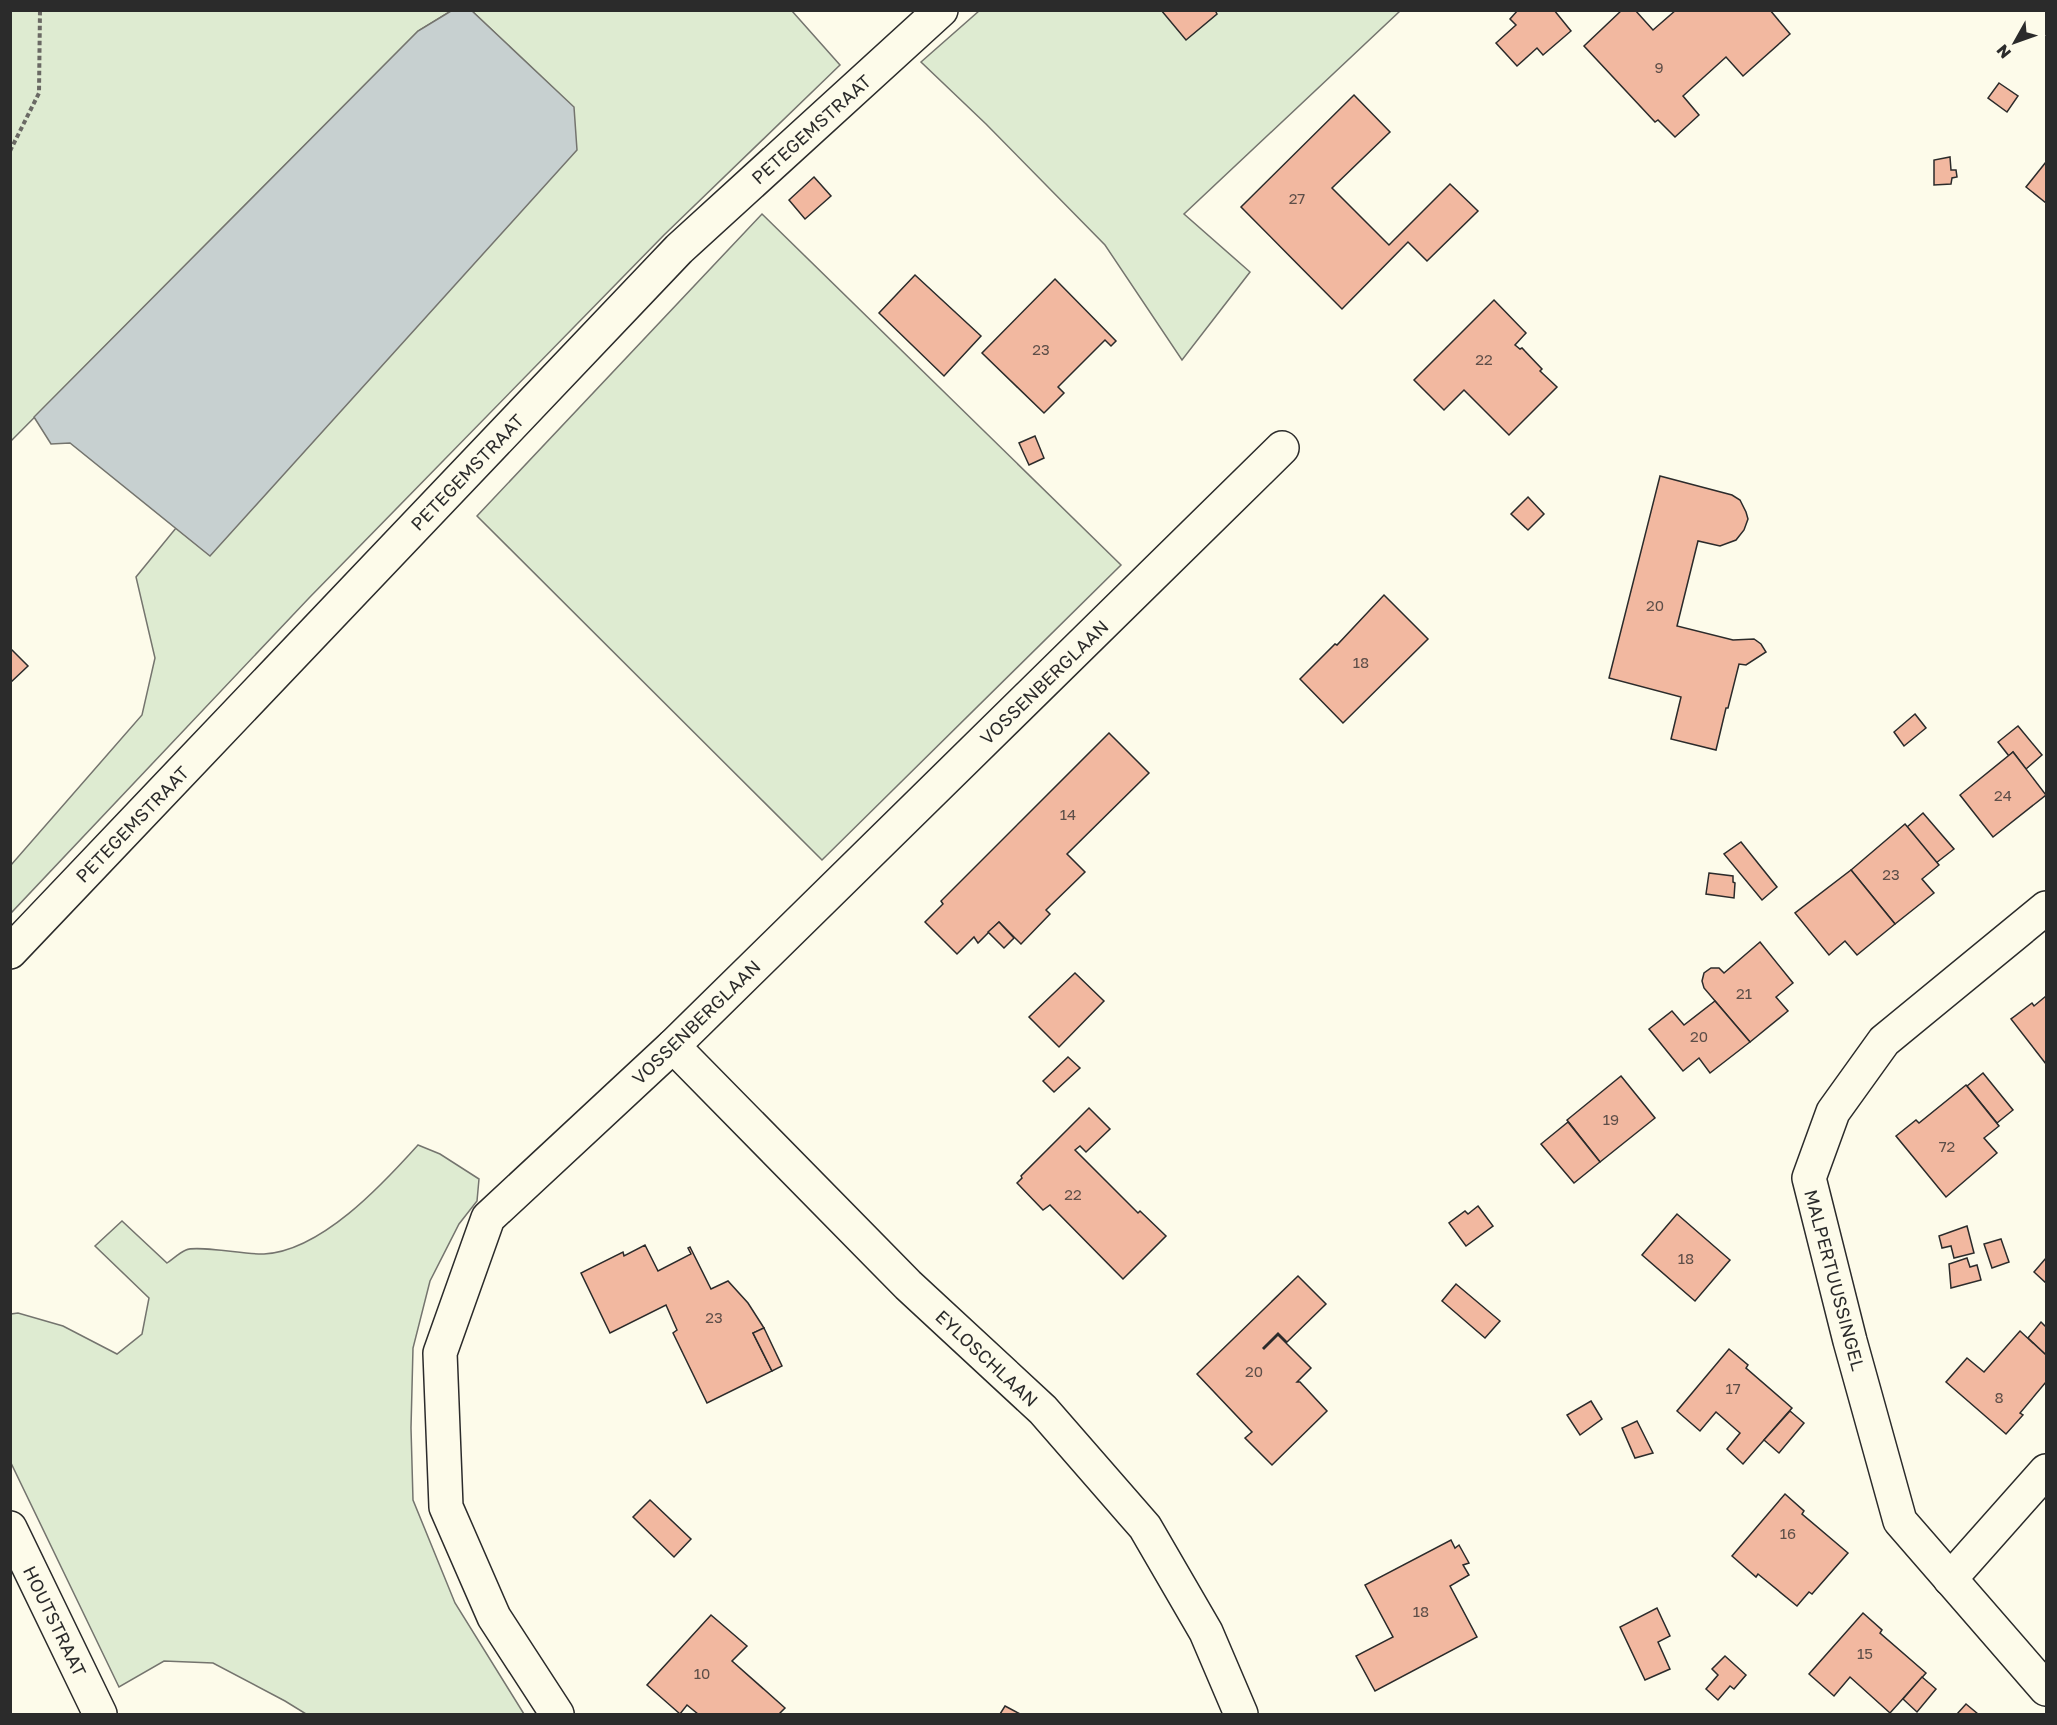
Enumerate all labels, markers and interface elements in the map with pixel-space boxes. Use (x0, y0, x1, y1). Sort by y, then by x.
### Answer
north arrow (1985, 12, 2045, 72)
text: N (1992, 41, 2015, 63)
house number: 9 (1654, 58, 1664, 76)
street label: PETEGEMSTRAAT (747, 70, 875, 188)
house number: 27 (1289, 189, 1305, 207)
house number: 23 (1032, 340, 1050, 358)
house number: 22 (1475, 350, 1493, 368)
street label: PETEGEMSTRAAT (406, 409, 528, 535)
house number: 20 (1646, 596, 1664, 614)
street label: VOSSENBERGLAAN (975, 615, 1113, 749)
house number: 18 (1353, 653, 1369, 671)
street label: PETEGEMSTRAAT (71, 761, 193, 887)
house number: 24 (1994, 786, 2012, 804)
house number: 14 (1060, 805, 1076, 823)
house number: 23 (1882, 865, 1900, 883)
street label: VOSSENBERGLAAN (627, 955, 765, 1089)
house number: 21 (1736, 984, 1752, 1002)
house number: 20 (1690, 1027, 1708, 1045)
house number: 19 (1603, 1110, 1619, 1128)
house number: 72 (1939, 1137, 1955, 1155)
house number: 22 (1064, 1185, 1082, 1203)
street label: MALPERTUUSSINGEL (1800, 1187, 1870, 1373)
house number: 18 (1678, 1249, 1694, 1267)
street label: EYLOSCHLAAN (931, 1305, 1043, 1411)
house number: 23 (705, 1308, 723, 1326)
house number: 20 (1245, 1362, 1263, 1380)
house number: 17 (1725, 1379, 1741, 1397)
house number: 8 (1994, 1388, 2004, 1406)
house number: 16 (1780, 1524, 1796, 1542)
street label: HOUTSTRAAT (19, 1562, 91, 1680)
house number: 18 (1413, 1602, 1429, 1620)
house number: 15 (1857, 1644, 1873, 1662)
house number: 10 (694, 1664, 710, 1682)

